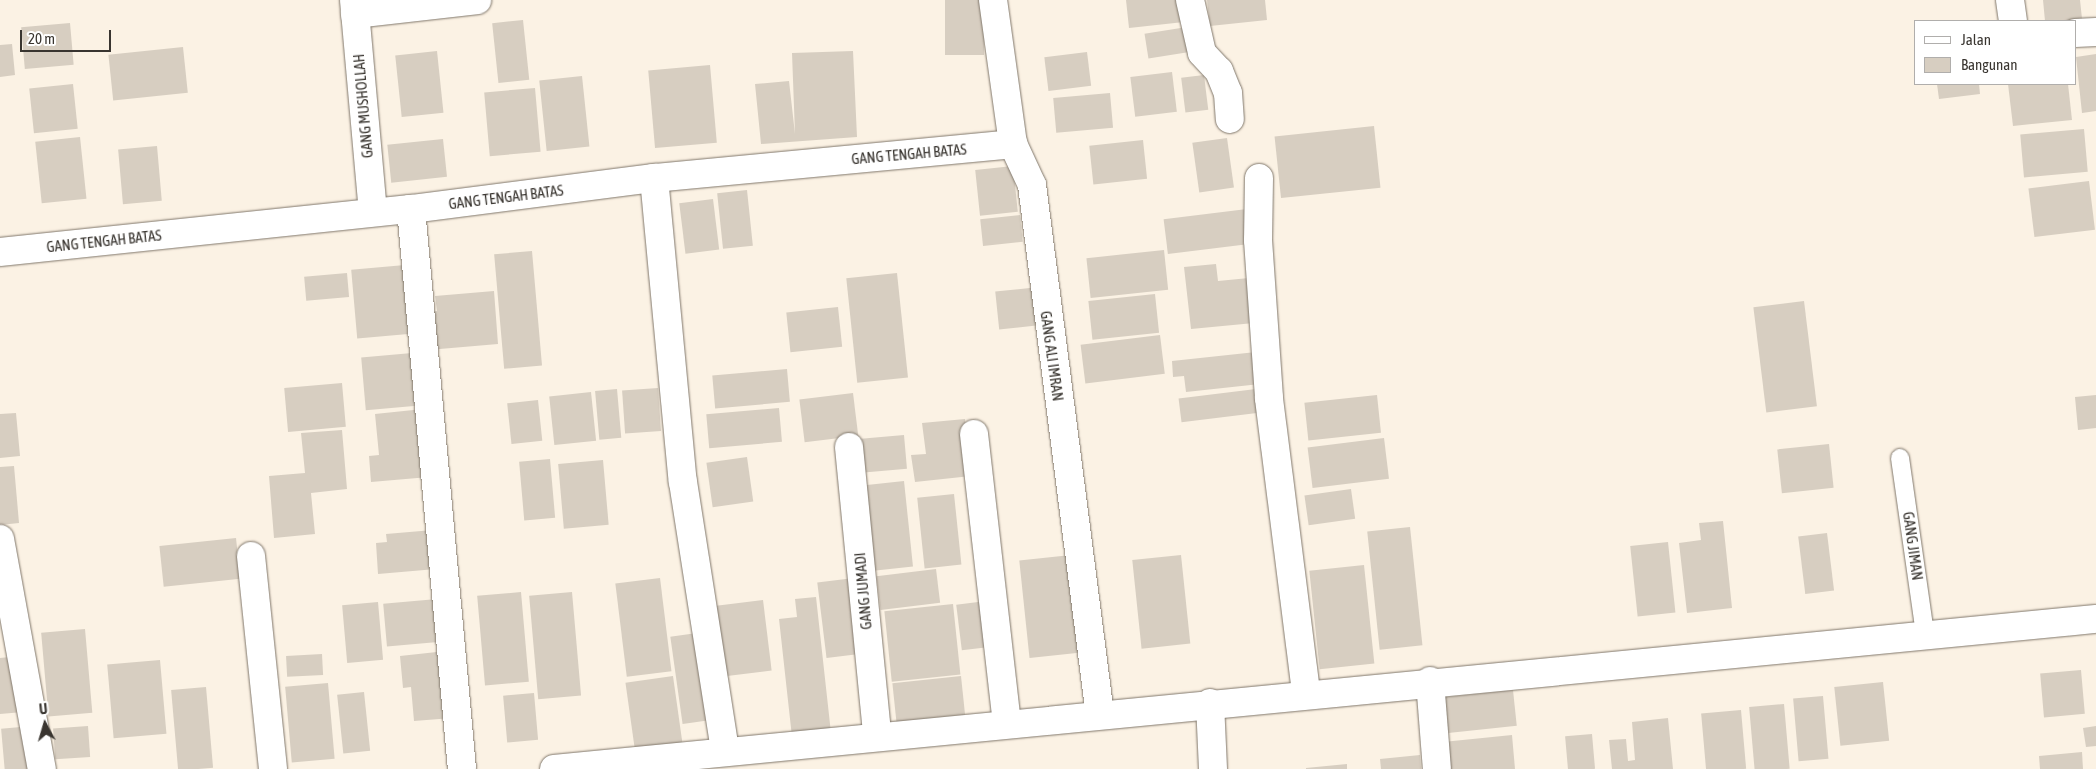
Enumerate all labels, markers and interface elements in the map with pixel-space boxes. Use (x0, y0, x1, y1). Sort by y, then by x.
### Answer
scale bar (22, 20, 114, 52)
legend (1914, 20, 2076, 85)
text: 20 m (28, 30, 55, 47)
text: Jalan (1961, 31, 1991, 48)
street label: GANG MUSHOLLAH (349, 53, 377, 159)
text: Bangunan (1961, 56, 2018, 73)
street label: GANG TENGAH BATAS (851, 140, 967, 168)
street label: GANG TENGAH BATAS (448, 181, 564, 213)
street label: GANG TENGAH BATAS (46, 226, 162, 256)
street label: GANG ALI IMRAN (1037, 310, 1067, 402)
street label: GANG JIMAN (1899, 511, 1927, 581)
street label: GANG JUMADI (851, 552, 875, 630)
north arrow (20, 699, 70, 749)
text: U (38, 701, 48, 717)

